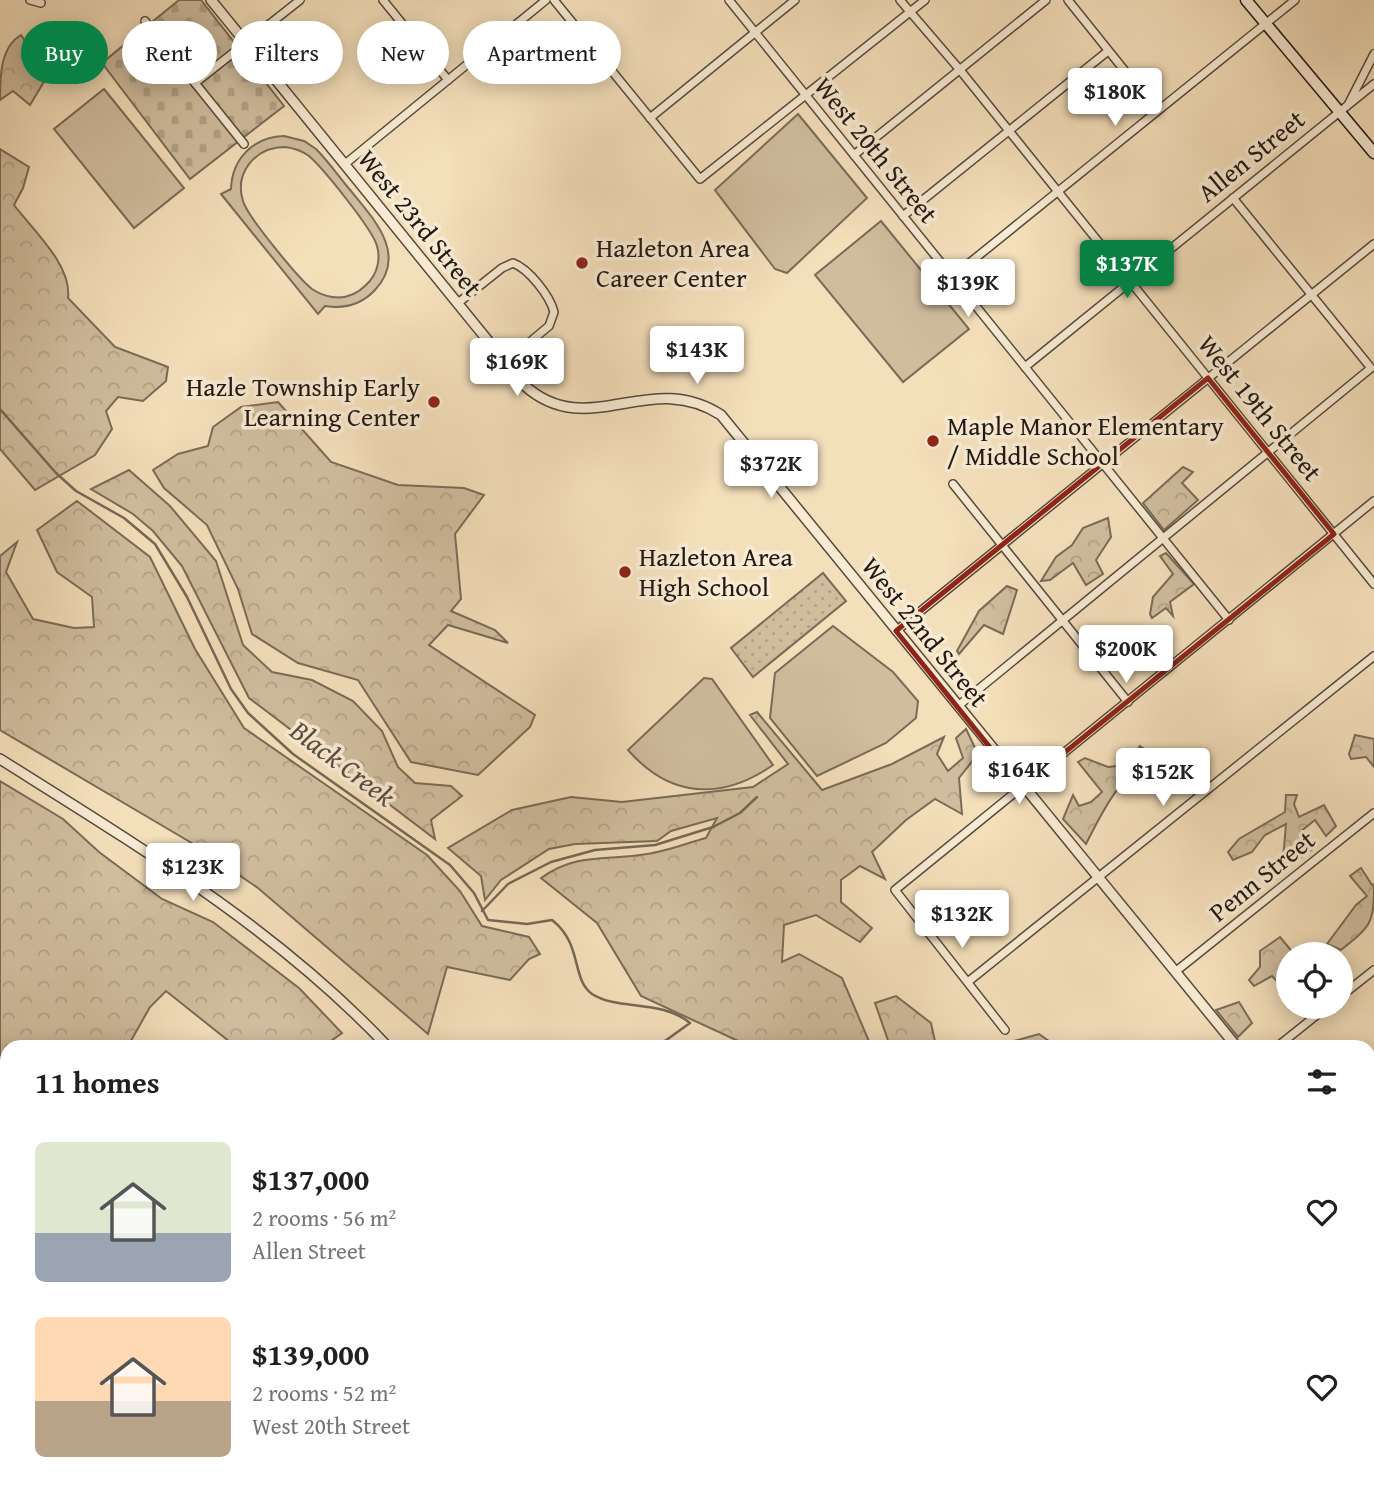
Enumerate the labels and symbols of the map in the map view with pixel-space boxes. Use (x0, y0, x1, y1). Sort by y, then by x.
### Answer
street label: West 20th Street (805, 68, 948, 231)
pin: $180K (1066, 68, 1164, 128)
street label: Allen Street (1188, 100, 1313, 211)
street label: West 23rd Street (349, 141, 492, 305)
place label: Hazleton Area Career Center (596, 228, 750, 297)
pin: $137K (1078, 240, 1176, 300)
marker: Hazleton Area Career Center (574, 255, 590, 271)
pin: $139K (919, 260, 1017, 319)
pin: $143K (648, 326, 746, 386)
street label: West 19th Street (1189, 326, 1332, 489)
pin: $169K (468, 338, 566, 398)
place label: Hazle Township Early Learning Center (186, 367, 420, 436)
marker: Hazle Township Early Learning Center (426, 394, 442, 410)
place label: Maple Manor Elementary / Middle School (947, 406, 1224, 475)
marker: Maple Manor Elementary / Middle School (925, 433, 941, 449)
pin: $372K (722, 440, 820, 500)
place label: Hazleton Area High School (639, 537, 793, 606)
street label: West 22nd Street (852, 548, 998, 715)
marker: Hazleton Area High School (617, 564, 633, 580)
pin: $200K (1077, 626, 1175, 685)
water label: Black Creek (281, 709, 405, 816)
pin: $164K (970, 746, 1068, 806)
pin: $152K (1114, 748, 1212, 808)
street label: Penn Street (1200, 821, 1323, 931)
pin: $123K (144, 844, 242, 903)
pin: $132K (913, 890, 1011, 950)

